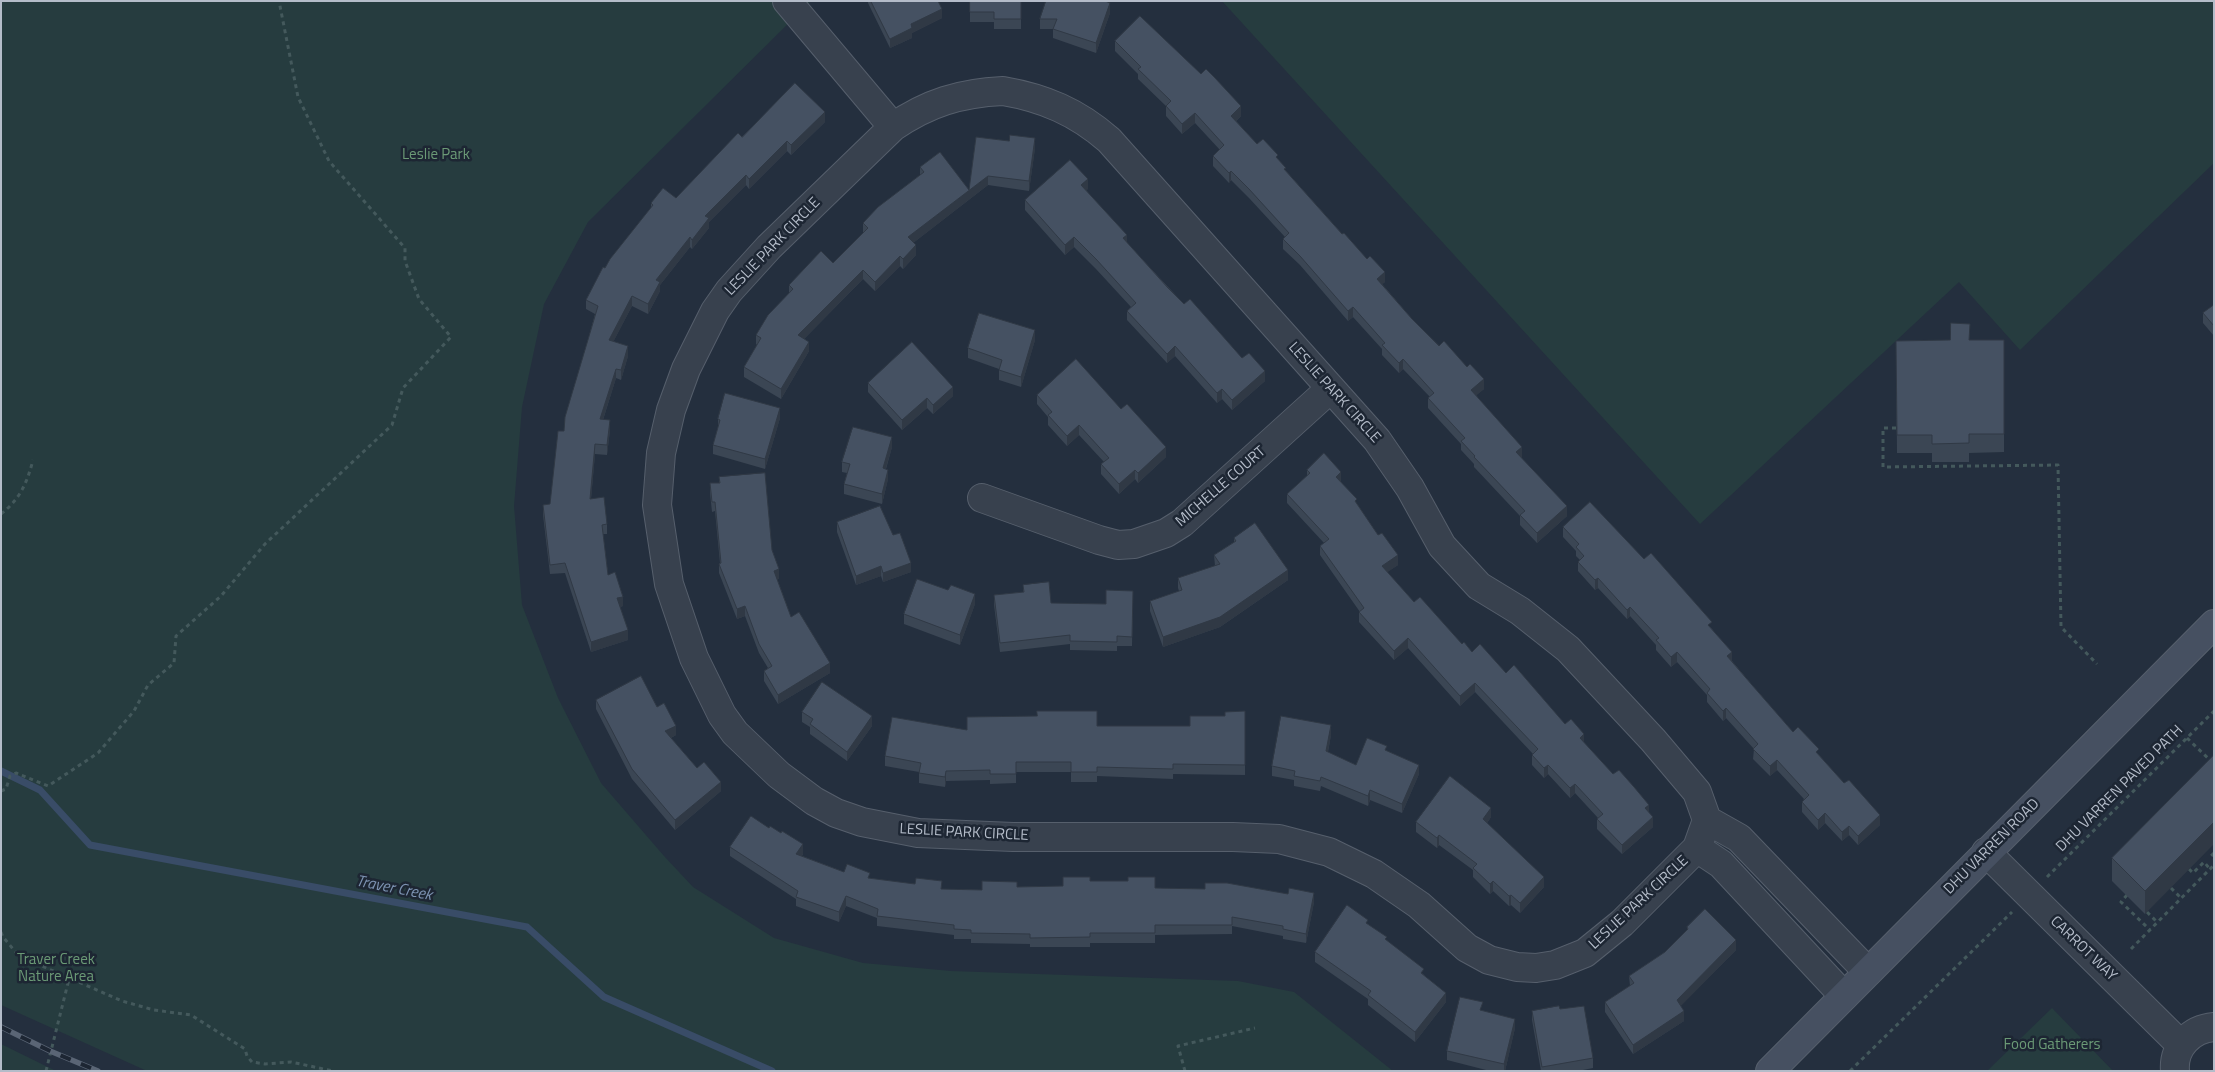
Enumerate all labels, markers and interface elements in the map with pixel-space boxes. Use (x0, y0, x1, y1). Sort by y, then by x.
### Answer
park label: Leslie Park (402, 146, 470, 164)
street label: LESLIE PARK CIRCLE (722, 194, 824, 300)
street label: LESLIE PARK CIRCLE (1284, 339, 1384, 447)
street label: MICHELLE COURT (1172, 443, 1270, 531)
street label: DHU VARREN PAVED PATH (2053, 722, 2187, 856)
street label: DHU VARREN ROAD (1940, 795, 2044, 899)
street label: LESLIE PARK CIRCLE (899, 821, 1029, 845)
street label: LESLIE PARK CIRCLE (1586, 852, 1692, 954)
water label: Traver Creek (354, 872, 434, 906)
street label: CARROT WAY (2046, 913, 2120, 985)
park label: Traver Creek Nature Area (17, 951, 95, 986)
park label: Food Gatherers (2003, 1036, 2101, 1054)

